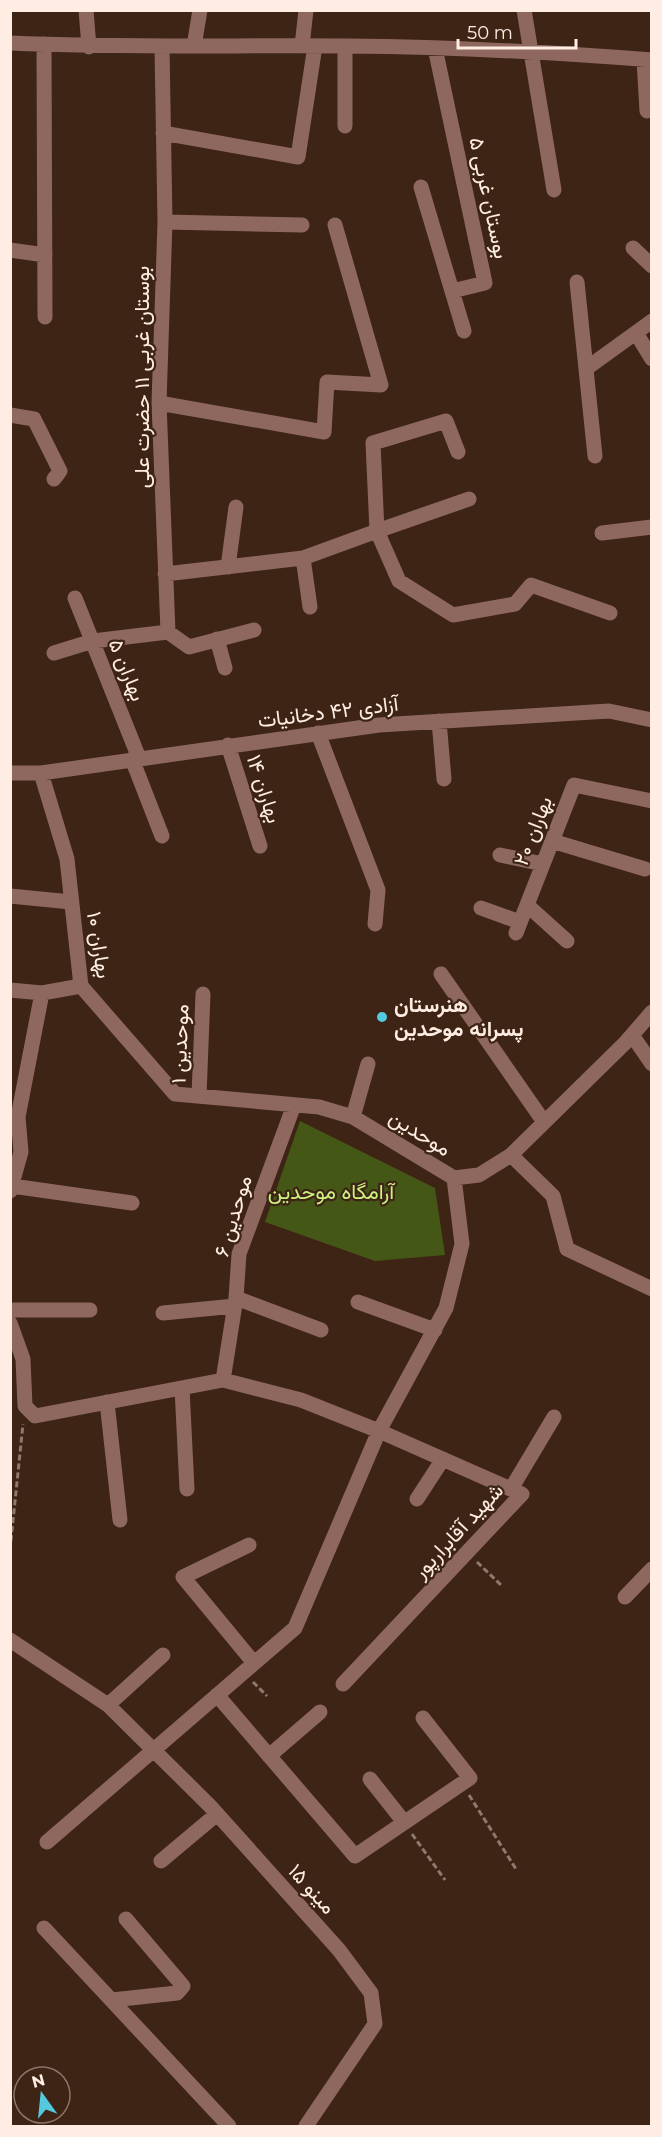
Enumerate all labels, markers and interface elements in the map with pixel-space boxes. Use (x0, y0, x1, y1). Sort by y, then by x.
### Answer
scale bar (458, 12, 576, 50)
text: 50 m (467, 22, 513, 44)
street label: بوستان غربی ۵ (463, 135, 515, 261)
street label: بوستان غربی ۱۱ حضرت علی (129, 266, 155, 488)
street label: بهاران ۵ (103, 635, 151, 705)
street label: آزادی ۴۲ دخانیات (256, 690, 402, 734)
street label: بهاران ۱۴ (241, 751, 287, 827)
street label: بهاران ۲۰ (508, 793, 558, 869)
street label: بهاران ۱۰ (81, 910, 117, 980)
place label: هنرستان پسرانه موحدین (394, 992, 523, 1043)
street label: موحدین ۱ (166, 1004, 194, 1084)
marker: هنرستان پسرانه موحدین (375, 1010, 389, 1024)
street label: موحدین (384, 1104, 456, 1162)
street label: موحدین ۶ (208, 1172, 258, 1260)
park label: آرامگاه موحدین (268, 1179, 396, 1205)
street label: شهید آقابرارپور (406, 1478, 510, 1586)
street label: مینو ۱۵ (283, 1858, 341, 1920)
north arrow (12, 2065, 72, 2125)
text: N (30, 2070, 47, 2092)

